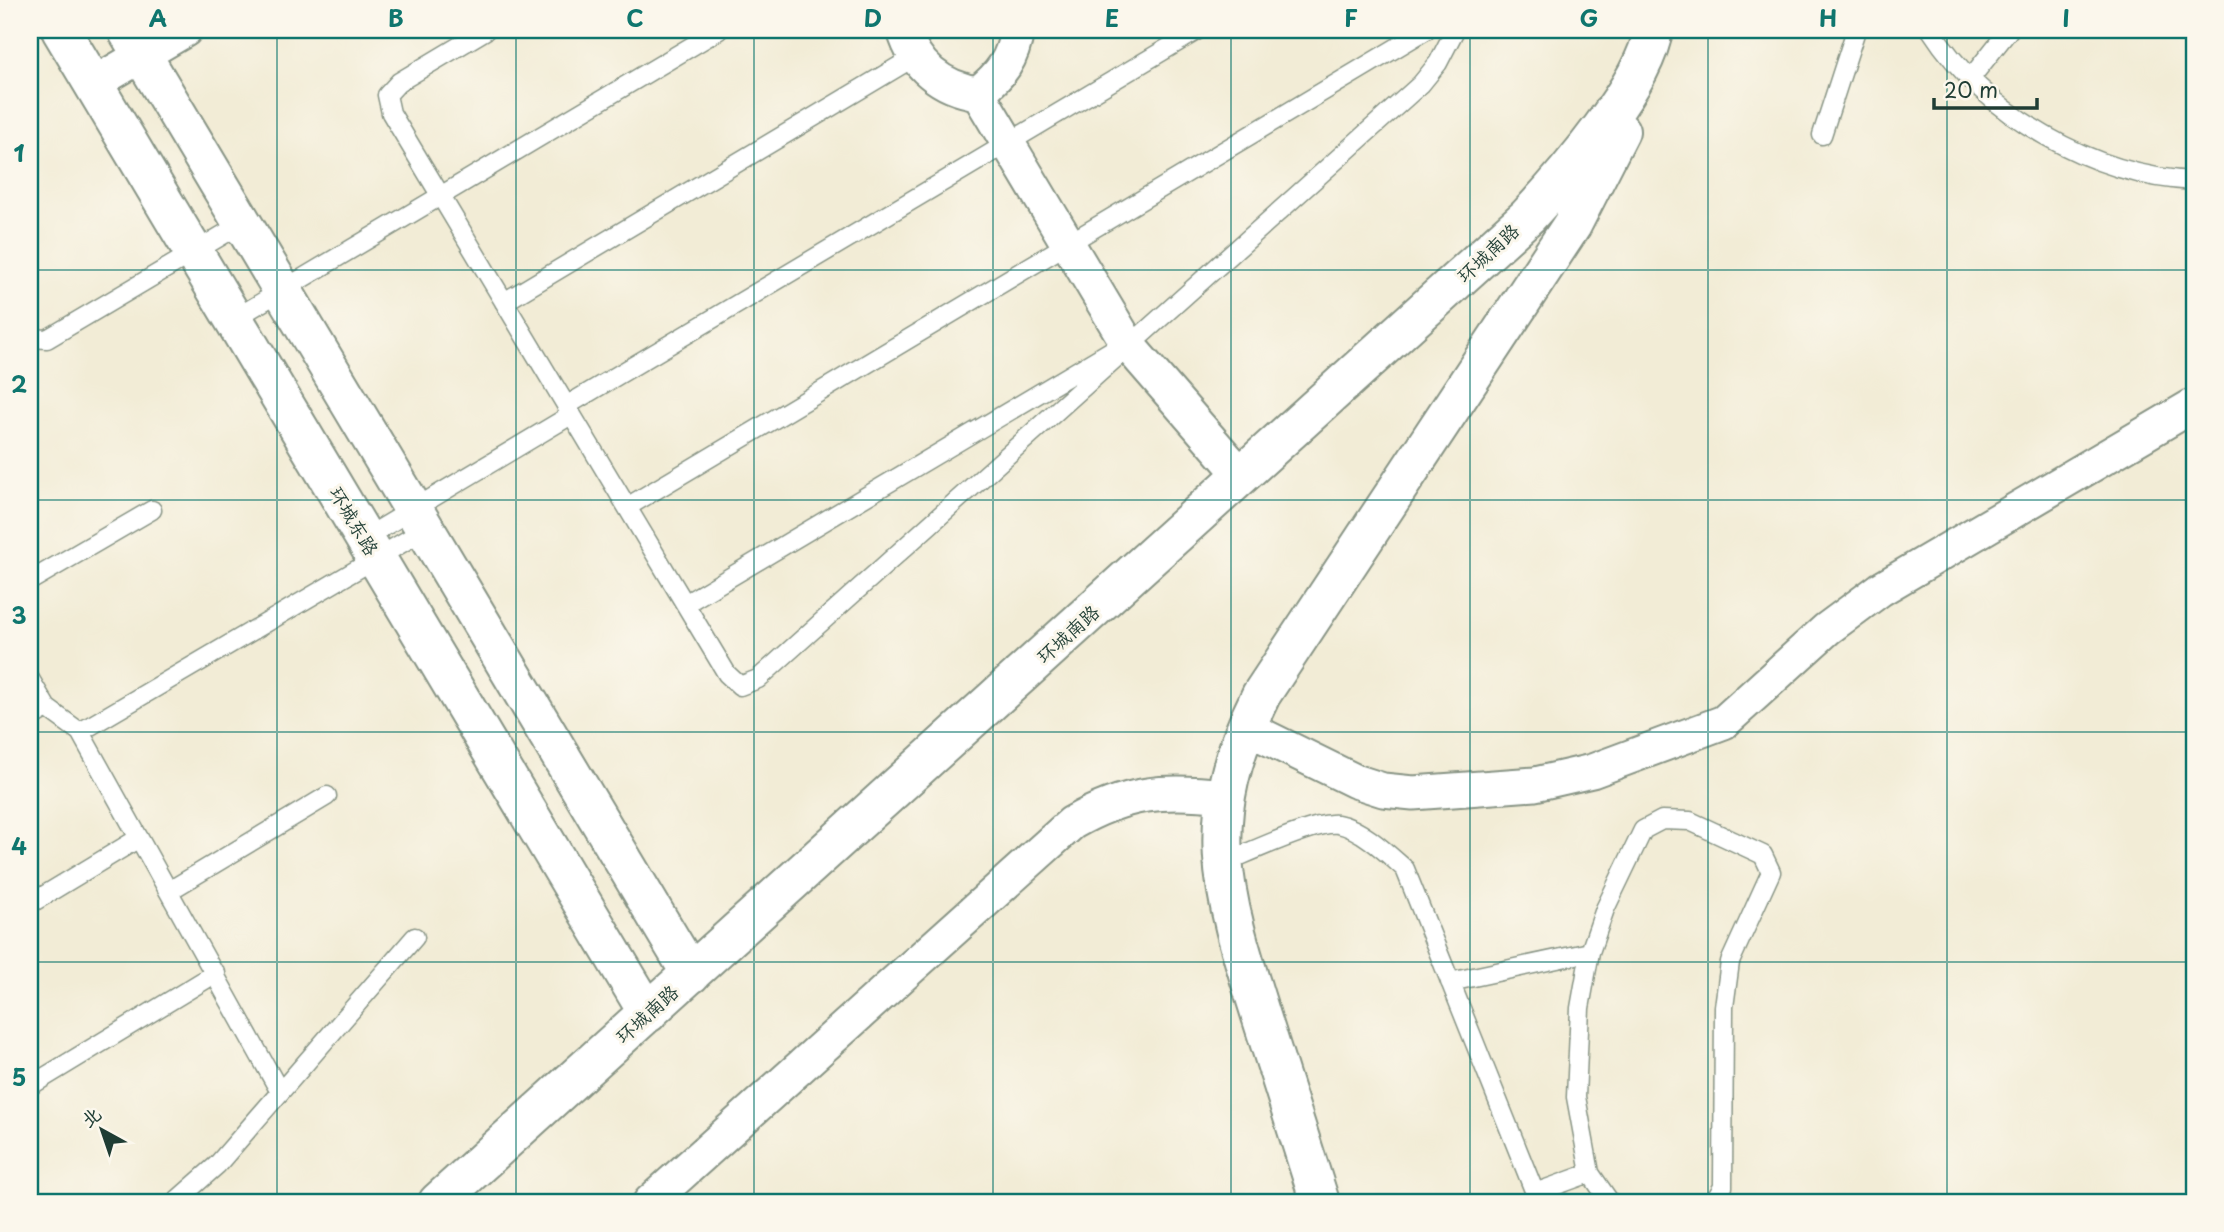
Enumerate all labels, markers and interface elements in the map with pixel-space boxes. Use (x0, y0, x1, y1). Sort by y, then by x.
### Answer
text: A (149, 0, 167, 35)
text: B (388, 0, 404, 35)
text: C (626, 0, 644, 35)
text: D (864, 0, 882, 35)
text: E (1105, 0, 1119, 35)
text: F (1344, 0, 1358, 35)
text: G (1580, 0, 1598, 35)
text: H (1819, 0, 1837, 35)
text: I (2062, 0, 2070, 35)
scale bar (1934, 66, 2037, 110)
text: 20 m (1944, 73, 1998, 105)
text: 1 (14, 135, 25, 170)
street label: 环城南路 (1450, 216, 1525, 288)
text: 2 (11, 366, 27, 401)
street label: 环城东路 (323, 481, 386, 560)
text: 3 (11, 597, 27, 632)
street label: 环城南路 (1030, 597, 1105, 669)
text: 4 (11, 828, 27, 863)
street label: 环城南路 (609, 977, 684, 1049)
text: 5 (12, 1059, 26, 1094)
north arrow (66, 1096, 136, 1166)
text: 北 (74, 1099, 107, 1133)

